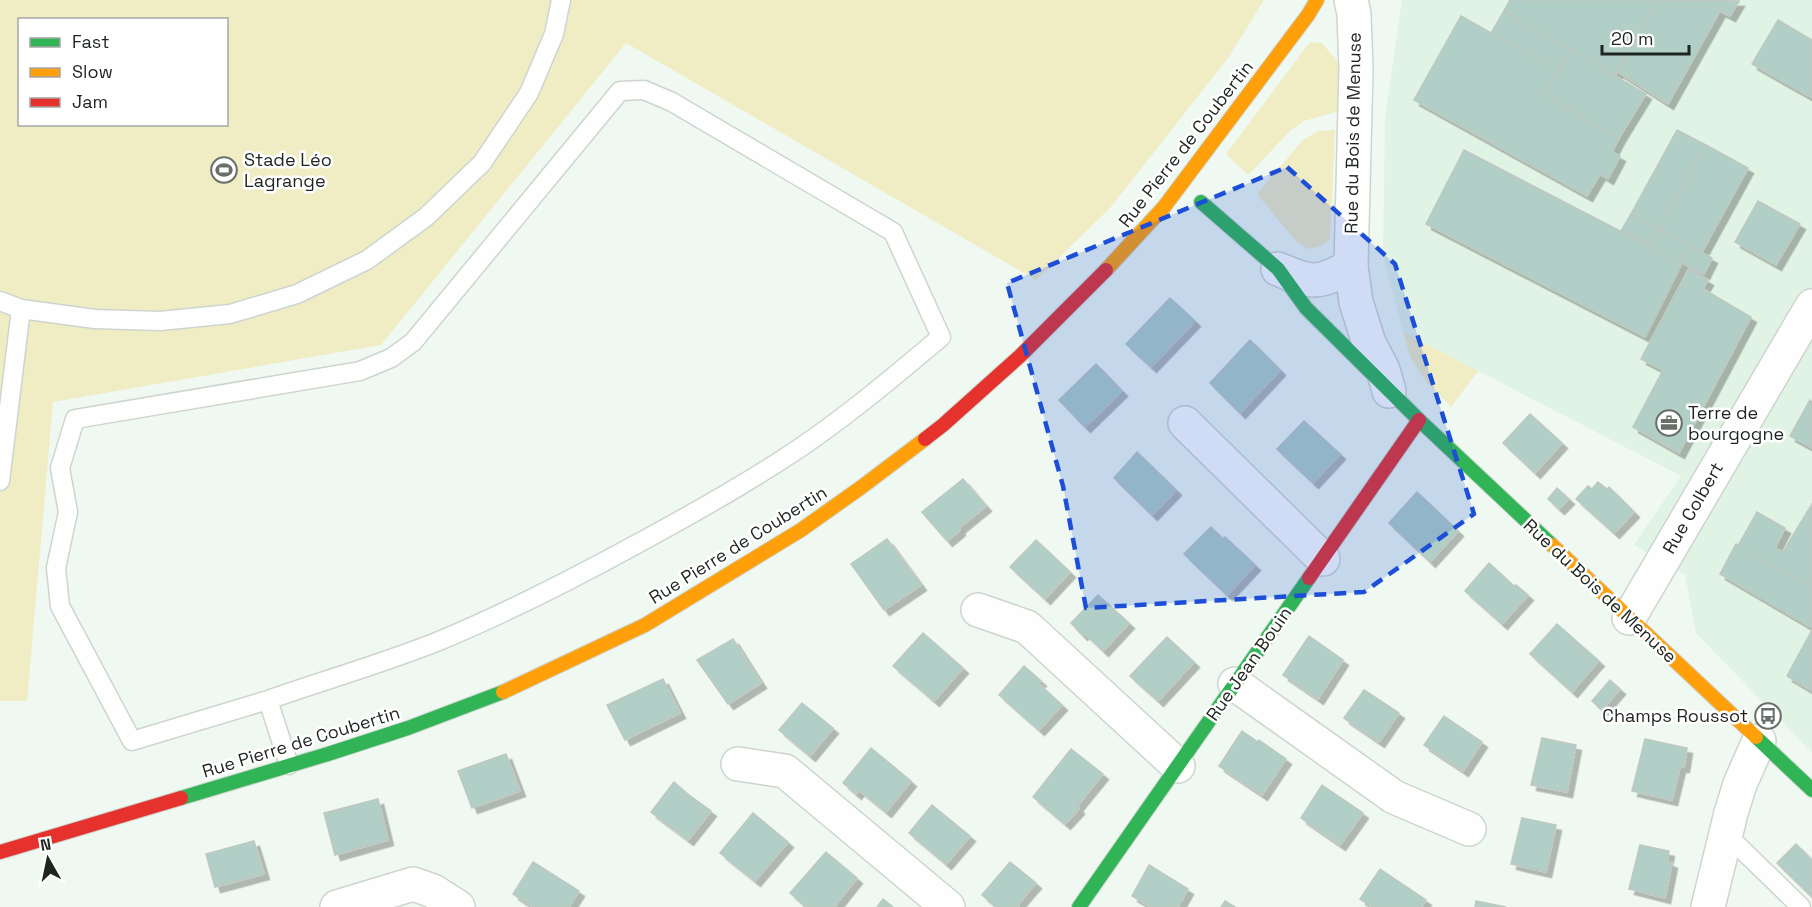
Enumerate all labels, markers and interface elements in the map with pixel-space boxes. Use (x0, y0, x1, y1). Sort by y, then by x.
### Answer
legend (18, 18, 228, 126)
scale bar (1602, 18, 1689, 56)
text: 20 m (1611, 27, 1654, 50)
text: Fast (72, 30, 109, 53)
street label: Rue du Bois de Menuse (1339, 32, 1366, 234)
street label: Rue Pierre de Coubertin (1113, 56, 1258, 232)
text: Slow (72, 60, 113, 83)
text: Jam (72, 90, 108, 113)
place label: Stade Léo Lagrange (244, 148, 332, 192)
sports icon: Stade Léo Lagrange (209, 155, 239, 185)
place label: Terre de bourgogne (1688, 401, 1784, 445)
office icon: Terre de bourgogne (1654, 408, 1684, 438)
street label: Rue Colbert (1657, 458, 1728, 558)
street label: Rue Pierre de Coubertin (645, 480, 831, 609)
street label: Rue du Bois de Menuse (1519, 513, 1682, 668)
street label: Rue Jean Bouin (1201, 602, 1296, 725)
street label: Rue Pierre de Coubertin (199, 700, 402, 783)
bus stop icon: Champs Roussot (1753, 701, 1783, 731)
place label: Champs Roussot (1602, 704, 1748, 727)
north arrow (18, 829, 78, 889)
text: N (39, 833, 53, 856)

